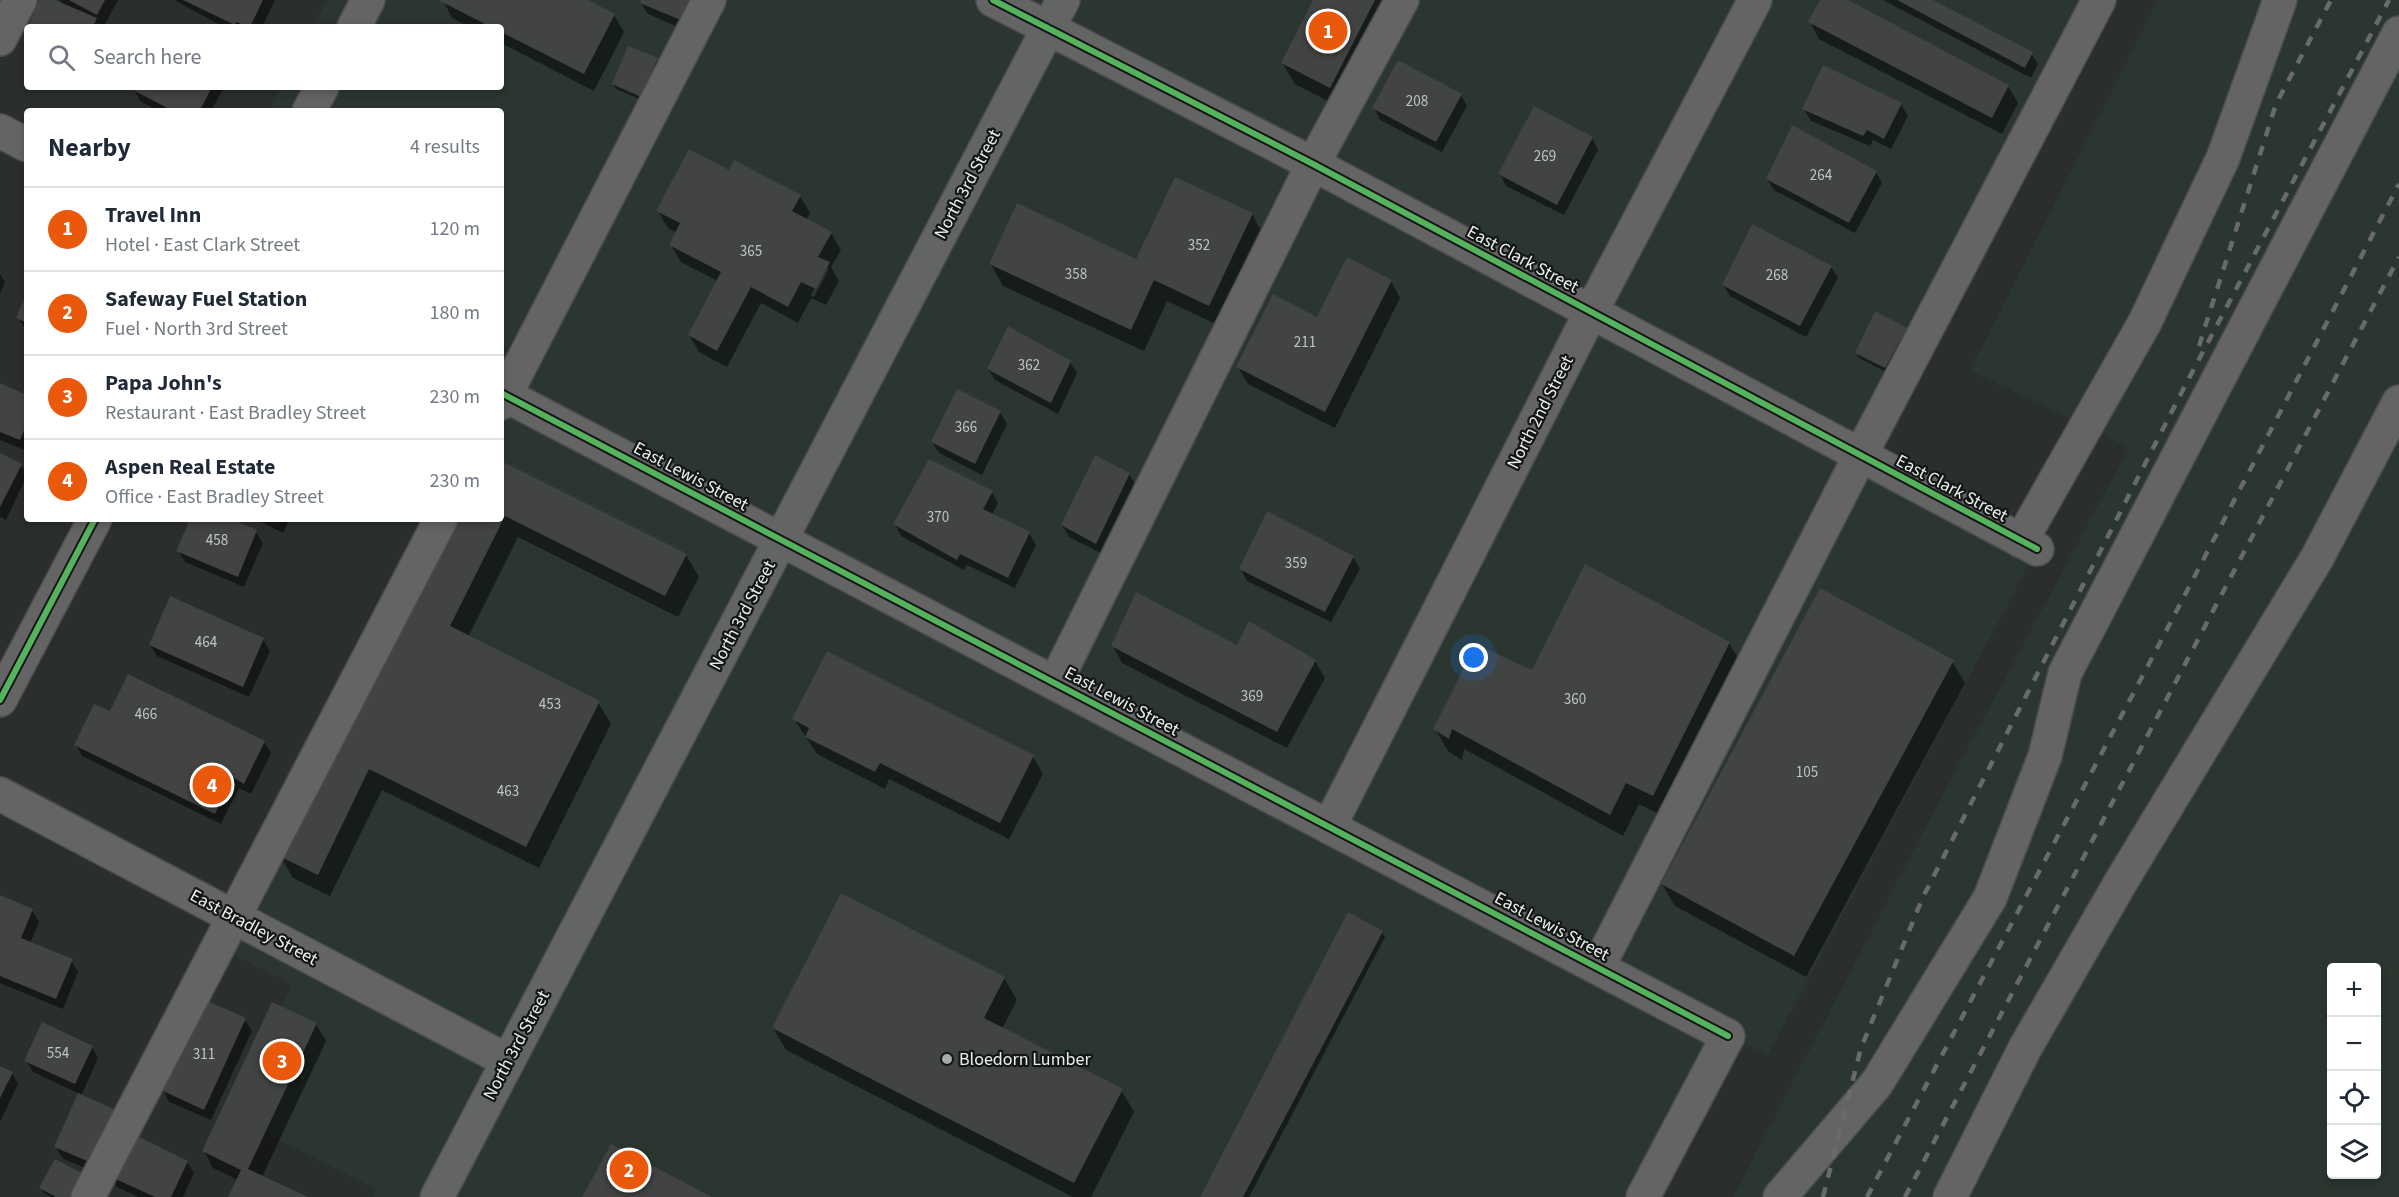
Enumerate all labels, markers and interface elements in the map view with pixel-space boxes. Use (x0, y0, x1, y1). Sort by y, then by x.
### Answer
pin: 1 (1308, 9, 1348, 54)
search box (24, 24, 504, 90)
icon: search (45, 41, 78, 74)
text: Search here (93, 41, 201, 73)
house number: 208 (1406, 91, 1428, 112)
street label: North 3rd Street (928, 125, 1007, 243)
text: Nearby (48, 129, 131, 166)
text: 4 results (410, 133, 480, 161)
house number: 269 (1534, 146, 1556, 167)
house number: 264 (1810, 165, 1833, 186)
text: Travel Inn (105, 199, 201, 231)
text: 1 (62, 215, 73, 243)
text: 120 m (430, 215, 480, 243)
street label: East Clark Street (1462, 219, 1583, 299)
text: Hotel · East Clark Street (105, 231, 300, 259)
house number: 352 (1188, 235, 1210, 256)
house number: 365 (740, 241, 762, 262)
house number: 358 (1065, 264, 1087, 285)
house number: 268 (1766, 265, 1788, 286)
text: Safeway Fuel Station (105, 283, 307, 315)
text: 2 (62, 299, 73, 327)
text: 180 m (430, 299, 480, 327)
text: Fuel · North 3rd Street (105, 315, 288, 343)
house number: 211 (1294, 332, 1316, 353)
street label: North 2nd Street (1501, 351, 1580, 473)
house number: 362 (1018, 355, 1040, 376)
text: Papa John's (105, 367, 222, 399)
text: 3 (62, 383, 73, 411)
text: 230 m (430, 383, 480, 411)
text: Restaurant · East Bradley Street (105, 399, 366, 427)
house number: 366 (955, 417, 977, 438)
street label: East Lewis Street (629, 436, 753, 517)
street label: East Clark Street (1891, 448, 2012, 528)
text: Aspen Real Estate (105, 451, 275, 483)
text: 4 (62, 467, 73, 495)
text: 230 m (430, 467, 480, 495)
text: Office · East Bradley Street (105, 483, 324, 511)
house number: 370 (927, 507, 949, 528)
house number: 458 (206, 530, 228, 551)
house number: 359 (1285, 553, 1307, 574)
street label: North 3rd Street (703, 556, 782, 674)
house number: 464 (195, 632, 218, 653)
your location (1459, 643, 1488, 672)
street label: East Lewis Street (1060, 661, 1184, 742)
house number: 369 (1241, 686, 1263, 707)
house number: 360 (1564, 689, 1586, 710)
house number: 453 (539, 694, 561, 715)
house number: 466 (135, 704, 157, 725)
pin: 4 (192, 762, 232, 808)
house number: 105 (1796, 762, 1818, 783)
house number: 463 (497, 781, 519, 802)
street label: East Bradley Street (185, 883, 322, 972)
street label: East Lewis Street (1490, 886, 1614, 967)
map controls (2327, 963, 2381, 1179)
button: + (2327, 963, 2381, 1017)
street label: North 3rd Street (477, 986, 556, 1104)
button: − (2327, 1017, 2381, 1071)
pin: 3 (262, 1038, 302, 1084)
house number: 554 (47, 1043, 70, 1064)
house number: 311 (193, 1044, 215, 1065)
place label: Bloedorn Lumber (959, 1047, 1091, 1072)
marker: Bloedorn Lumber (940, 1052, 954, 1066)
button: locate (2327, 1071, 2381, 1125)
button: layers (2327, 1125, 2381, 1179)
pin: 2 (610, 1148, 648, 1192)

